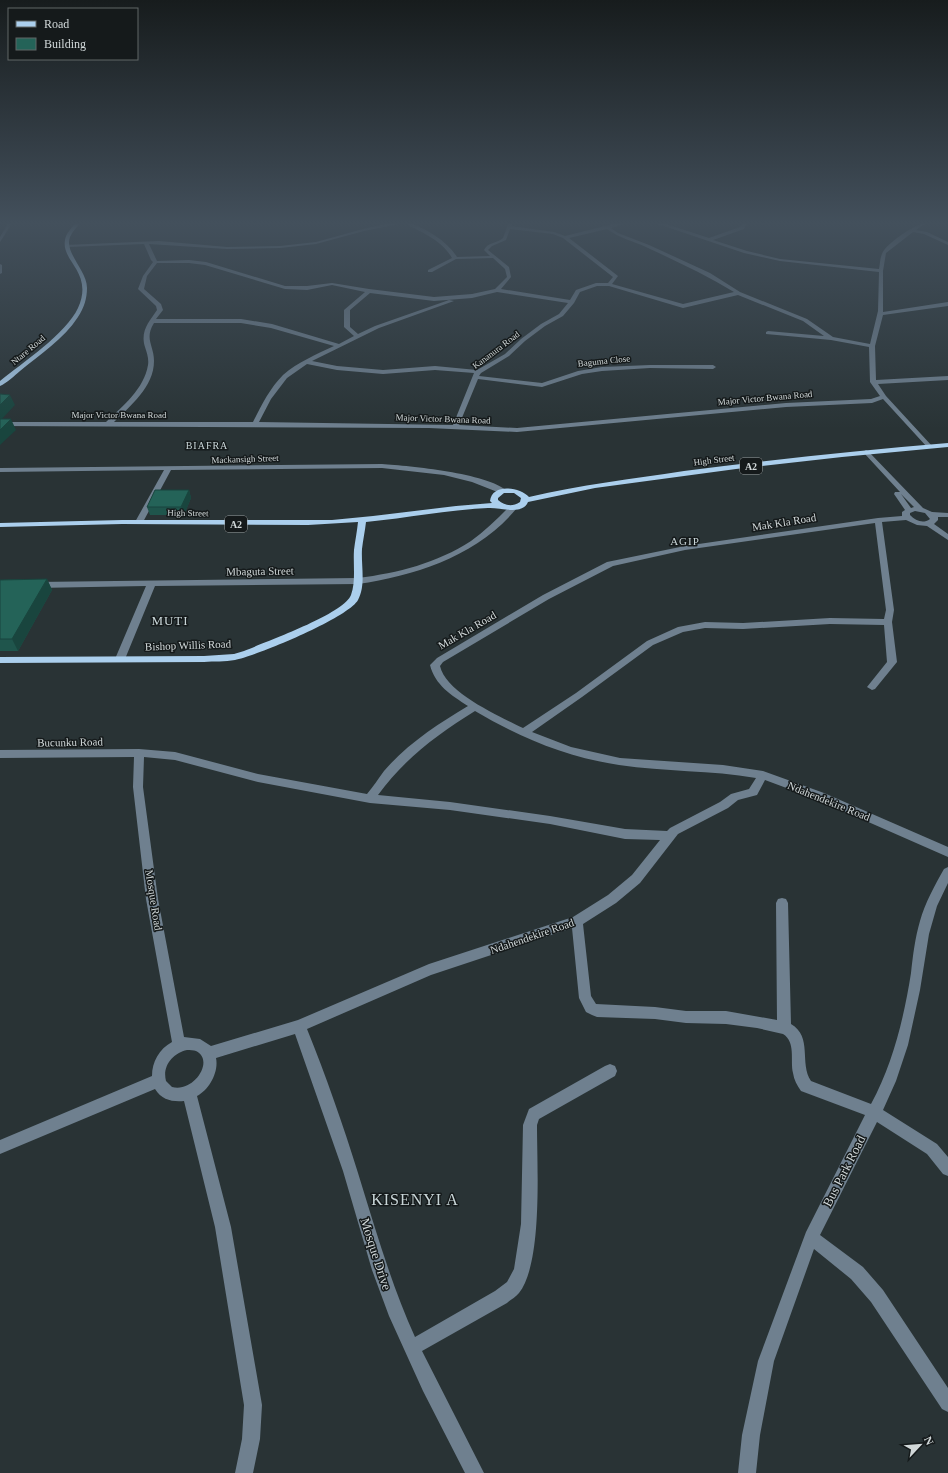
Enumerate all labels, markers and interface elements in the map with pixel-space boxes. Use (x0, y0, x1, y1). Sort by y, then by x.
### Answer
legend (8, 8, 138, 60)
text: Road (44, 17, 69, 31)
text: Building (44, 37, 86, 51)
street label: Kananura Road (471, 329, 522, 371)
street label: Ntare Road (9, 333, 47, 367)
street label: Baguma Close (577, 353, 631, 369)
street label: Major Victor Bwana Road (717, 389, 813, 407)
street label: Major Victor Bwana Road (71, 410, 167, 420)
street label: Major Victor Bwana Road (395, 412, 491, 426)
district label: BIAFRA (186, 440, 228, 451)
street label: High Street (693, 452, 736, 467)
street label: Mackansigh Street (211, 453, 279, 465)
road number: A2 (740, 458, 762, 474)
street label: High Street (167, 508, 209, 518)
street label: Mak Kla Road (751, 511, 817, 533)
road number: A2 (225, 516, 247, 532)
district label: AGIP (670, 535, 700, 547)
street label: Mbaguta Street (226, 564, 294, 578)
street label: Mak Kla Road (436, 608, 498, 651)
district label: MUTI (151, 613, 189, 628)
street label: Bishop Willis Road (145, 637, 232, 652)
street label: Bucunku Road (37, 735, 103, 749)
street label: Ndahendekire Road (786, 779, 872, 823)
street label: Mosque Road (143, 869, 165, 932)
street label: Ndahendekire Road (489, 916, 576, 956)
street label: Bus Park Road (820, 1132, 869, 1209)
district label: KISENYI A (371, 1191, 459, 1208)
street label: Mosque Drive (357, 1216, 395, 1292)
north arrow (900, 1425, 940, 1465)
text: N (922, 1434, 936, 1447)

